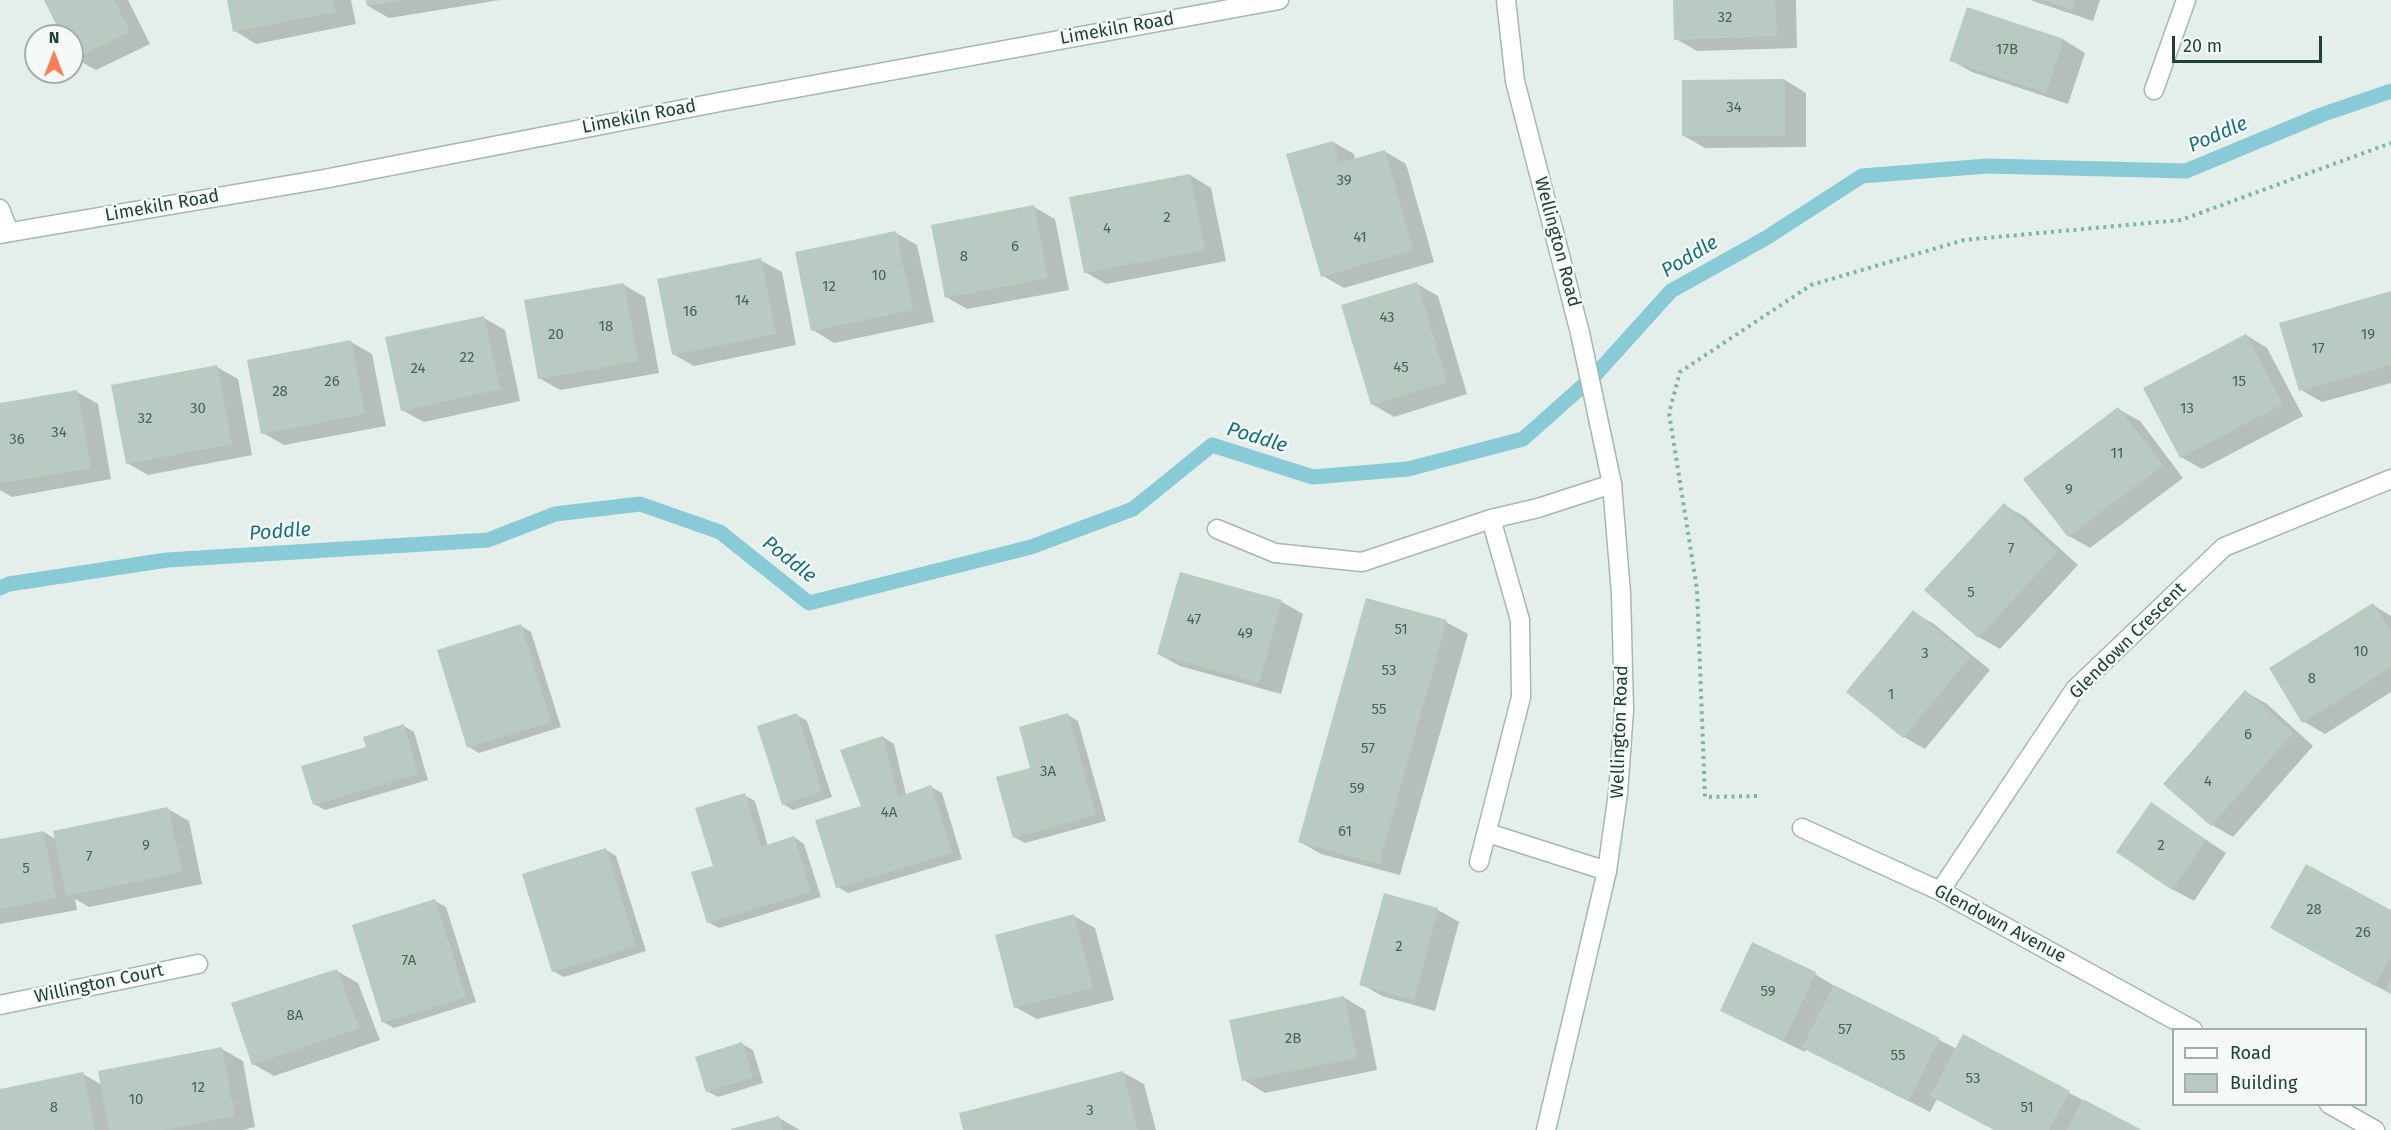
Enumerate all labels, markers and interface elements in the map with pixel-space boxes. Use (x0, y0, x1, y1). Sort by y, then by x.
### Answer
street label: Limekiln Road (1058, 8, 1176, 50)
house number: 32 (1718, 9, 1732, 27)
north arrow (24, 24, 84, 84)
scale bar (2175, 24, 2325, 62)
text: N (49, 28, 59, 47)
text: 20 m (2183, 35, 2222, 57)
house number: 17B (1996, 41, 2018, 59)
street label: Limekiln Road (580, 95, 698, 139)
house number: 34 (1726, 99, 1742, 117)
water label: Poddle (2185, 112, 2251, 158)
house number: 39 (1336, 172, 1352, 190)
street label: Wellington Road (1529, 175, 1585, 309)
street label: Limekiln Road (103, 185, 221, 227)
house number: 2 (1163, 209, 1171, 227)
house number: 4 (1103, 220, 1111, 238)
house number: 41 (1353, 229, 1367, 247)
water label: Poddle (1657, 231, 1723, 283)
house number: 6 (1011, 238, 1019, 256)
house number: 8 (960, 248, 968, 266)
house number: 10 (872, 267, 886, 285)
house number: 12 (822, 278, 836, 296)
house number: 14 (735, 292, 749, 310)
house number: 16 (683, 303, 697, 321)
house number: 43 (1379, 309, 1395, 327)
house number: 18 (599, 318, 613, 336)
house number: 20 (548, 326, 564, 344)
house number: 19 (2361, 326, 2375, 344)
house number: 17 (2311, 340, 2325, 358)
house number: 22 (460, 349, 474, 367)
house number: 45 (1393, 359, 1409, 377)
house number: 24 (411, 360, 425, 378)
house number: 26 (324, 373, 340, 391)
house number: 15 (2232, 373, 2246, 391)
house number: 28 (272, 383, 288, 401)
house number: 30 (190, 400, 206, 418)
house number: 13 (2180, 400, 2194, 418)
house number: 32 (138, 410, 152, 428)
water label: Poddle (1224, 417, 1290, 459)
house number: 34 (51, 424, 67, 442)
house number: 36 (9, 431, 25, 449)
house number: 11 (2111, 445, 2123, 463)
house number: 9 (2065, 481, 2073, 499)
water label: Poddle (248, 518, 312, 546)
water label: Poddle (757, 531, 821, 589)
house number: 7 (2008, 540, 2014, 558)
street label: Glendown Crescent (2065, 578, 2191, 704)
house number: 5 (1967, 584, 1975, 602)
house number: 47 (1187, 611, 1201, 629)
house number: 51 (1394, 621, 1408, 639)
house number: 49 (1237, 625, 1253, 643)
house number: 10 (2354, 643, 2368, 661)
house number: 3 (1921, 645, 1929, 663)
house number: 53 (1382, 662, 1396, 680)
street label: Wellington Road (1607, 665, 1633, 799)
house number: 8 (2308, 670, 2316, 688)
house number: 1 (1888, 686, 1894, 704)
house number: 55 (1372, 701, 1386, 719)
house number: 6 (2244, 726, 2252, 744)
house number: 57 (1361, 740, 1375, 758)
house number: 3A (1040, 763, 1056, 781)
house number: 4 (2204, 773, 2212, 791)
house number: 59 (1349, 780, 1365, 798)
house number: 4A (881, 804, 897, 822)
house number: 61 (1338, 823, 1352, 841)
house number: 9 (142, 837, 150, 855)
house number: 2 (2157, 837, 2165, 855)
house number: 7 (86, 848, 92, 866)
house number: 5 (22, 860, 30, 878)
street label: Glendown Avenue (1930, 880, 2070, 968)
house number: 28 (2306, 901, 2322, 919)
house number: 26 (2355, 924, 2371, 942)
house number: 2 (1395, 938, 1403, 956)
house number: 7A (402, 952, 416, 970)
street label: Willington Court (32, 960, 166, 1008)
house number: 59 (1760, 983, 1776, 1001)
house number: 8A (287, 1007, 303, 1025)
house number: 57 (1838, 1021, 1852, 1039)
legend (2172, 1028, 2367, 1106)
house number: 2B (1285, 1030, 1301, 1048)
text: Road (2230, 1042, 2272, 1064)
house number: 55 (1891, 1047, 1905, 1065)
house number: 53 (1966, 1070, 1980, 1088)
text: Building (2230, 1072, 2297, 1094)
house number: 12 (191, 1079, 205, 1097)
house number: 10 (129, 1091, 143, 1109)
house number: 8 (50, 1099, 58, 1117)
house number: 51 (2020, 1099, 2034, 1117)
house number: 3 (1086, 1102, 1094, 1120)

